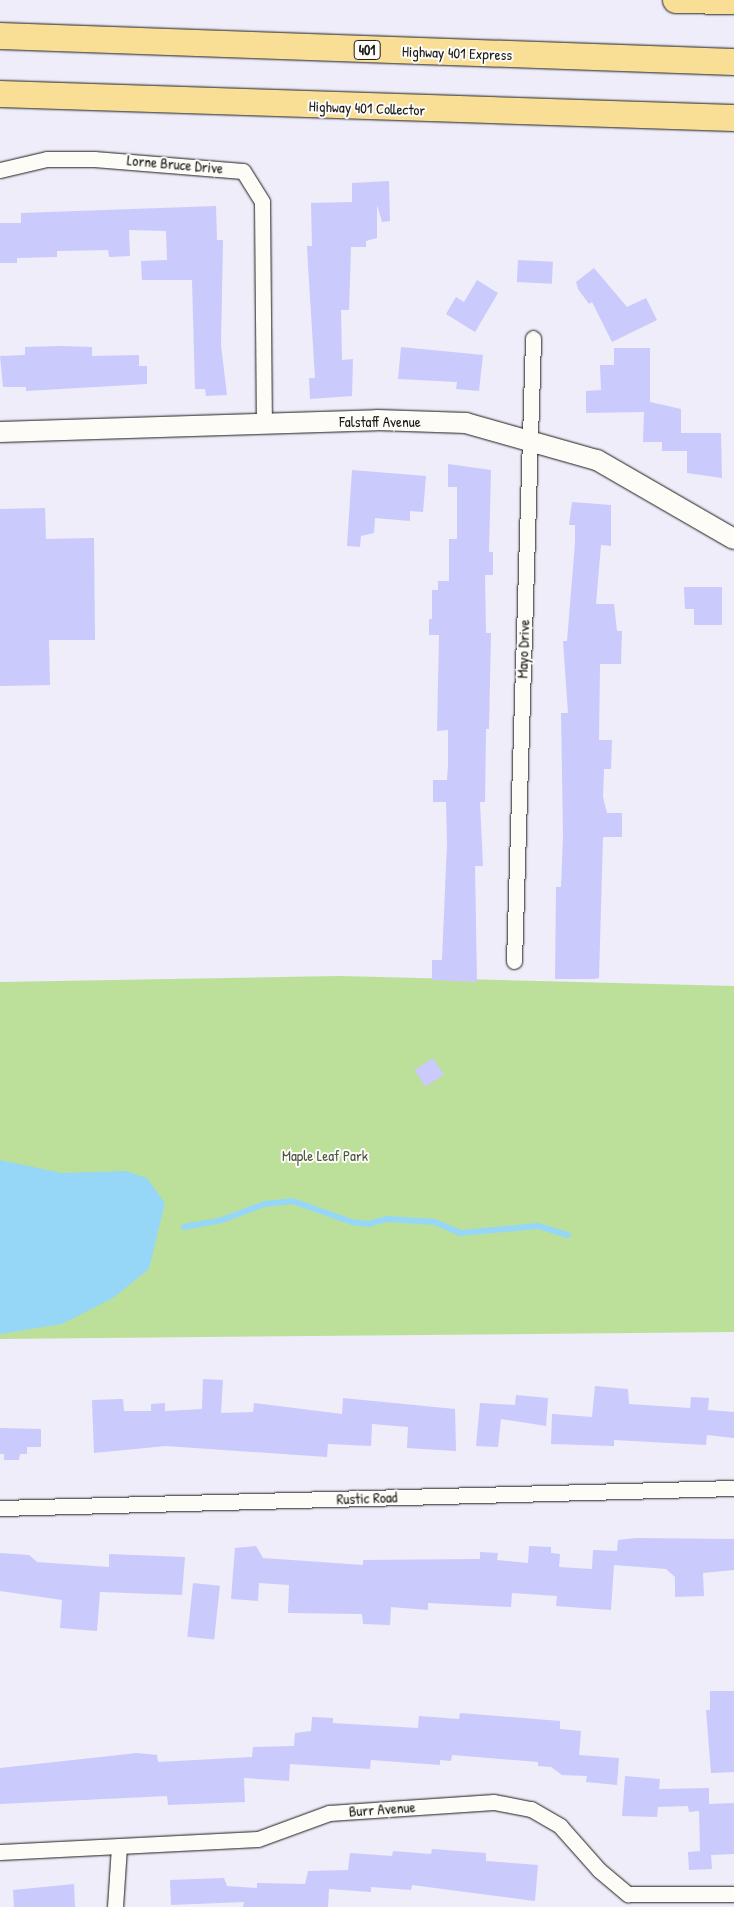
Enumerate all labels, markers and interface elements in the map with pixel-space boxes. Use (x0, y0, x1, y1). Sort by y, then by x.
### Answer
road number: 401 (353, 38, 381, 62)
street label: Highway 401 Express (402, 42, 512, 64)
street label: Highway 401 Collector (308, 97, 426, 119)
street label: Lorne Bruce Drive (126, 151, 224, 177)
street label: Falstaff Avenue (339, 413, 421, 431)
street label: Mayo Drive (513, 619, 533, 679)
park label: Maple Leaf Park (282, 1147, 368, 1165)
street label: Rustic Road (336, 1488, 398, 1508)
street label: Burr Avenue (348, 1798, 416, 1820)

